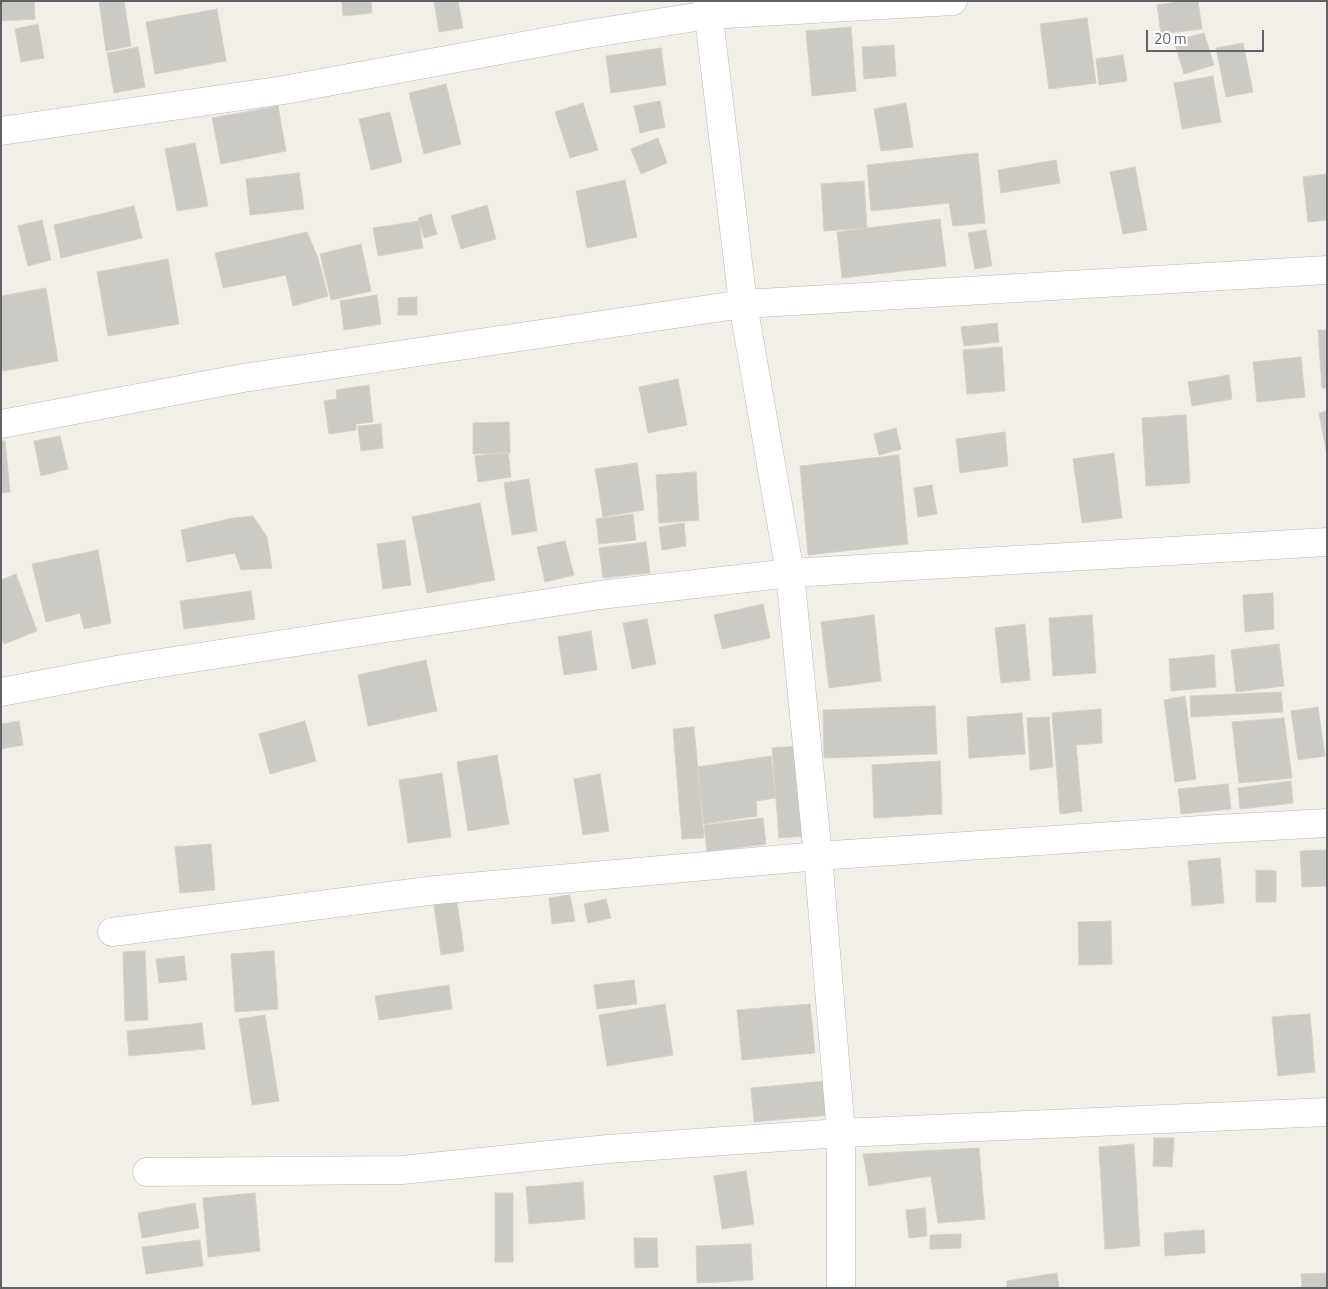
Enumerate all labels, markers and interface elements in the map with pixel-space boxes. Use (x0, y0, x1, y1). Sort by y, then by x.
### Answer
scale bar (1148, 20, 1266, 52)
text: 20 m (1154, 27, 1187, 50)

